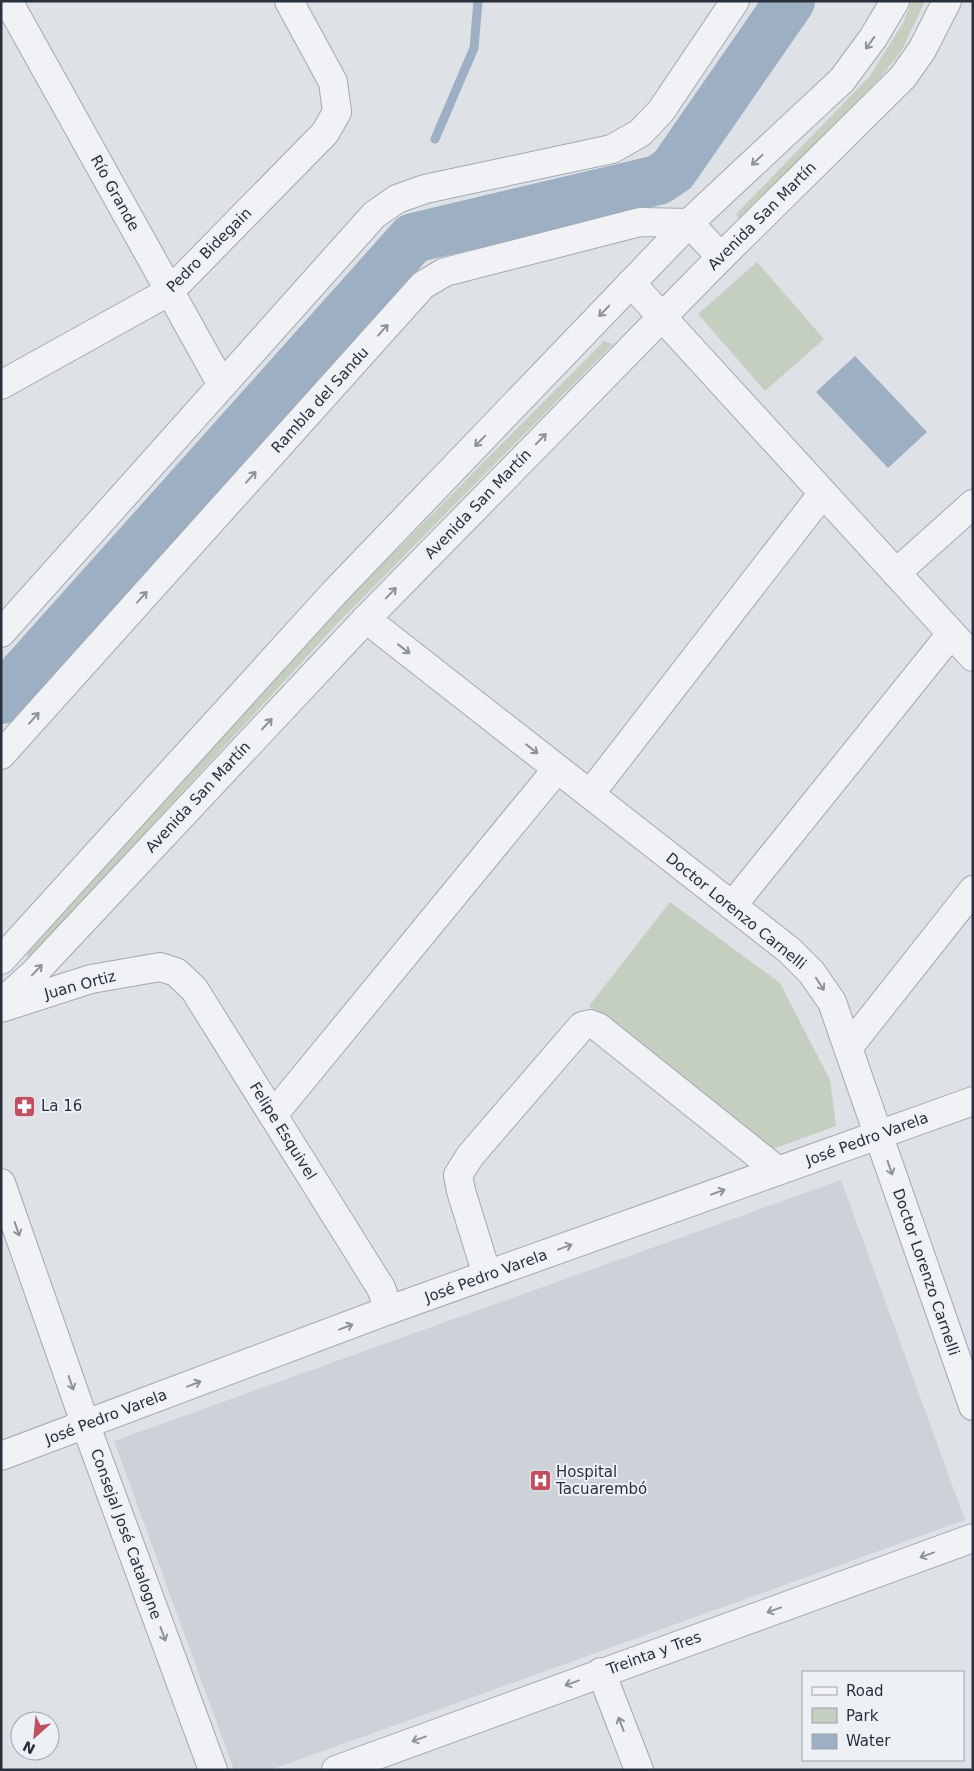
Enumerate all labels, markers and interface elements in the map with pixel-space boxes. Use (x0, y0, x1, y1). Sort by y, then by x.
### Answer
one-way arrow (864, 36, 875, 49)
street label: Río Grande (87, 152, 143, 234)
one-way arrow (751, 154, 763, 166)
street label: Avenida San Martín (704, 158, 820, 274)
street label: Pedro Bidegain (163, 204, 255, 296)
one-way arrow (598, 304, 610, 317)
one-way arrow (377, 323, 389, 336)
street label: Rambla del Sandu (268, 343, 372, 457)
one-way arrow (535, 433, 547, 445)
one-way arrow (474, 434, 486, 447)
street label: Avenida San Martín (421, 445, 535, 563)
one-way arrow (245, 470, 257, 483)
one-way arrow (385, 586, 397, 599)
one-way arrow (137, 591, 148, 604)
one-way arrow (397, 643, 410, 654)
one-way arrow (28, 712, 40, 725)
one-way arrow (261, 717, 273, 730)
street label: Avenida San Martín (142, 738, 254, 856)
one-way arrow (525, 744, 539, 754)
street label: Doctor Lorenzo Carnelli (662, 849, 810, 973)
one-way arrow (30, 964, 43, 976)
street label: Juan Ortiz (41, 967, 118, 1003)
one-way arrow (815, 977, 825, 991)
street label: Felipe Esquivel (246, 1079, 320, 1183)
pharmacy icon: La 16 (13, 1094, 37, 1118)
place label: La 16 (41, 1097, 82, 1115)
street label: José Pedro Varela (802, 1108, 931, 1170)
one-way arrow (886, 1160, 895, 1175)
street label: Doctor Lorenzo Carnelli (889, 1186, 963, 1358)
one-way arrow (710, 1187, 725, 1196)
one-way arrow (13, 1221, 22, 1236)
one-way arrow (557, 1242, 572, 1251)
street label: José Pedro Varela (421, 1245, 550, 1307)
one-way arrow (339, 1321, 354, 1330)
one-way arrow (66, 1374, 76, 1390)
one-way arrow (186, 1379, 202, 1388)
street label: José Pedro Varela (42, 1385, 170, 1449)
street label: Consejal José Catalogne (87, 1446, 165, 1622)
place label: Hospital Tacuarembó (555, 1463, 647, 1498)
hospital icon: Hospital Tacuarembó (528, 1469, 552, 1493)
one-way arrow (920, 1551, 935, 1560)
one-way arrow (767, 1606, 782, 1615)
one-way arrow (159, 1625, 168, 1641)
street label: Treinta y Tres (603, 1628, 704, 1679)
legend (802, 1671, 964, 1761)
one-way arrow (565, 1679, 580, 1688)
text: Road (846, 1682, 884, 1700)
text: Park (846, 1707, 879, 1725)
north arrow (10, 1711, 60, 1761)
one-way arrow (616, 1717, 626, 1732)
text: Water (846, 1732, 891, 1750)
one-way arrow (412, 1735, 427, 1744)
text: N (20, 1738, 38, 1757)

